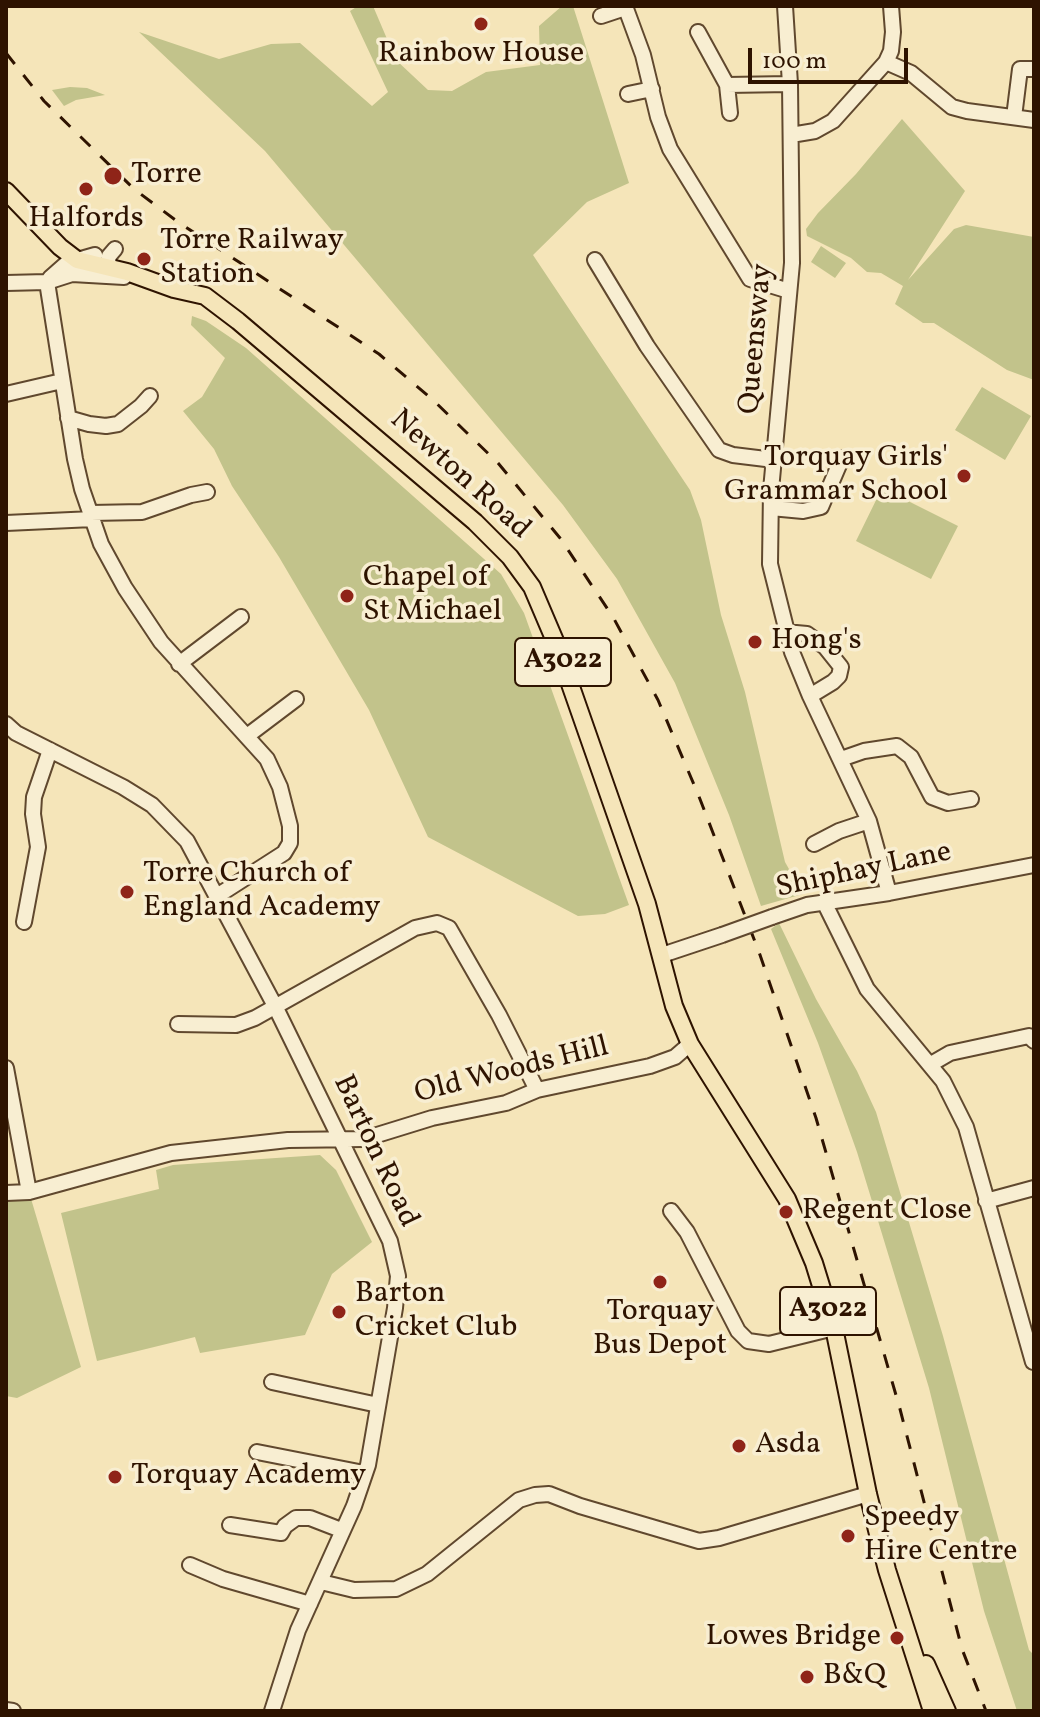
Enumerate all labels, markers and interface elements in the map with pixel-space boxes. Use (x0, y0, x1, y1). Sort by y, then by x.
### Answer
marker: Rainbow House (472, 15, 490, 33)
scale bar (752, 32, 912, 82)
place label: Rainbow House (378, 37, 584, 73)
text: 100 m (762, 45, 827, 79)
place label: Torre (131, 158, 202, 194)
marker: Torre (102, 165, 124, 187)
marker: Halfords (77, 180, 95, 198)
place label: Halfords (28, 202, 144, 238)
place label: Torre Railway Station (160, 224, 344, 294)
marker: Torre Railway Station (135, 250, 153, 268)
street label: Queensway (733, 262, 783, 416)
street label: Newton Road (381, 403, 537, 549)
place label: Torquay Girls' Grammar School (724, 441, 948, 512)
marker: Torquay Girls' Grammar School (955, 467, 973, 485)
place label: Chapel of St Michael (363, 561, 502, 632)
marker: Chapel of St Michael (338, 587, 356, 605)
place label: Hong's (771, 624, 862, 660)
marker: Hong's (746, 633, 764, 651)
road number: A3022 (515, 638, 611, 686)
street label: Shiphay Lane (773, 836, 955, 908)
place label: Torre Church of England Academy (143, 857, 381, 928)
marker: Torre Church of England Academy (118, 883, 136, 901)
street label: Old Woods Hill (411, 1030, 613, 1114)
street label: Barton Road (323, 1070, 425, 1234)
place label: Regent Close (802, 1194, 972, 1230)
marker: Regent Close (777, 1203, 795, 1221)
marker: Torquay Bus Depot (651, 1273, 669, 1291)
place label: Barton Cricket Club (355, 1277, 517, 1348)
road number: A3022 (780, 1287, 876, 1335)
place label: Torquay Bus Depot (593, 1295, 727, 1366)
marker: Barton Cricket Club (330, 1303, 348, 1321)
place label: Asda (755, 1428, 821, 1464)
marker: Asda (730, 1437, 748, 1455)
place label: Torquay Academy (131, 1459, 366, 1495)
marker: Torquay Academy (106, 1468, 124, 1486)
place label: Speedy Hire Centre (864, 1501, 1017, 1572)
marker: Speedy Hire Centre (839, 1527, 857, 1545)
place label: Lowes Bridge (706, 1620, 881, 1656)
marker: Lowes Bridge (888, 1629, 906, 1647)
place label: B&Q (823, 1659, 886, 1695)
marker: B&Q (798, 1668, 816, 1686)

